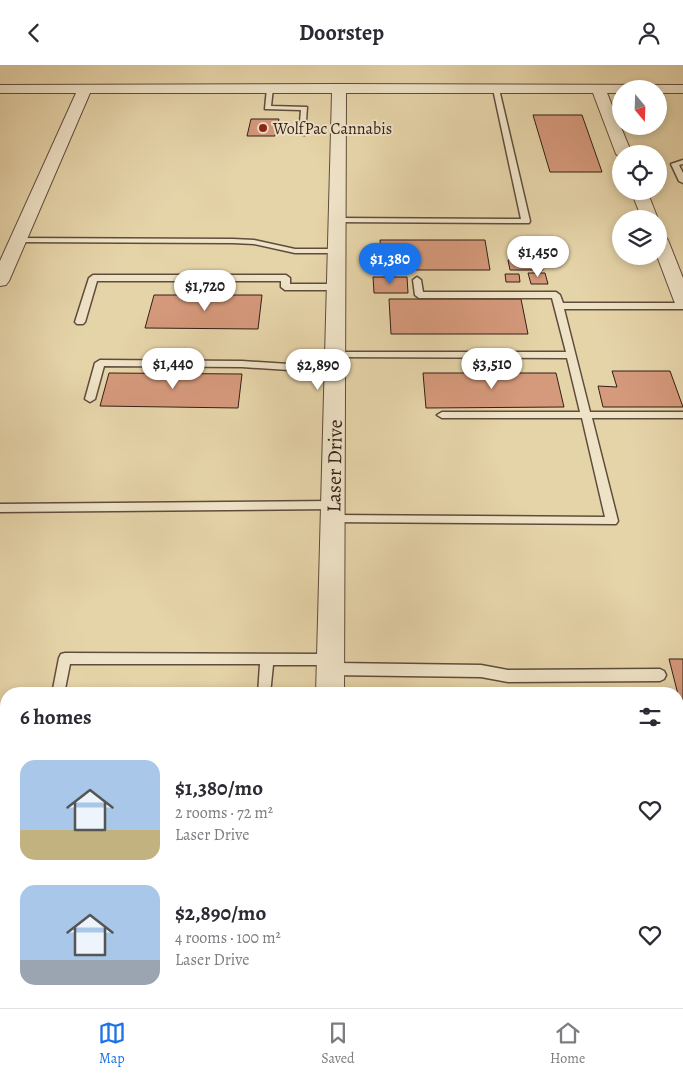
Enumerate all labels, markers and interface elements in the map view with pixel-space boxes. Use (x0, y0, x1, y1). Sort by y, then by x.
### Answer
text: Doorstep (299, 18, 384, 48)
icon: back (20, 19, 48, 47)
icon: person (635, 19, 663, 47)
north arrow (612, 80, 668, 135)
map controls (612, 80, 667, 265)
place label: WolfPac Cannabis (272, 118, 392, 140)
marker: WolfPac Cannabis (257, 122, 269, 134)
button: locate (612, 145, 667, 200)
button: layers (612, 210, 667, 265)
pin: $1,450 (497, 235, 579, 278)
text: $1,450 (518, 241, 558, 263)
pin: $1,380 (349, 243, 431, 285)
text: $1,380 (370, 248, 410, 270)
pin: $1,720 (164, 269, 246, 312)
text: $1,720 (185, 275, 225, 297)
pin: $1,440 (132, 347, 214, 390)
pin: $3,510 (451, 347, 533, 390)
pin: $2,890 (277, 349, 359, 391)
text: $1,440 (153, 353, 193, 375)
text: $3,510 (472, 353, 512, 375)
text: $2,890 (297, 354, 339, 376)
street label: Laser Drive (320, 419, 349, 513)
text: 6 homes (20, 703, 92, 731)
icon: filters (636, 703, 664, 731)
text: $1,380/mo (175, 774, 263, 802)
icon: home (60, 780, 120, 840)
icon: heart (636, 796, 664, 824)
text: 2 rooms · 72 m² (175, 802, 273, 824)
text: Laser Drive (175, 824, 249, 846)
text: $2,890/mo (175, 899, 266, 927)
icon: home (60, 905, 120, 965)
icon: heart (636, 921, 664, 949)
text: 4 rooms · 100 m² (175, 927, 281, 949)
text: Laser Drive (175, 949, 249, 971)
tab: Map (98, 1019, 126, 1068)
tab: Saved (321, 1019, 355, 1068)
tab: Home (550, 1019, 585, 1068)

